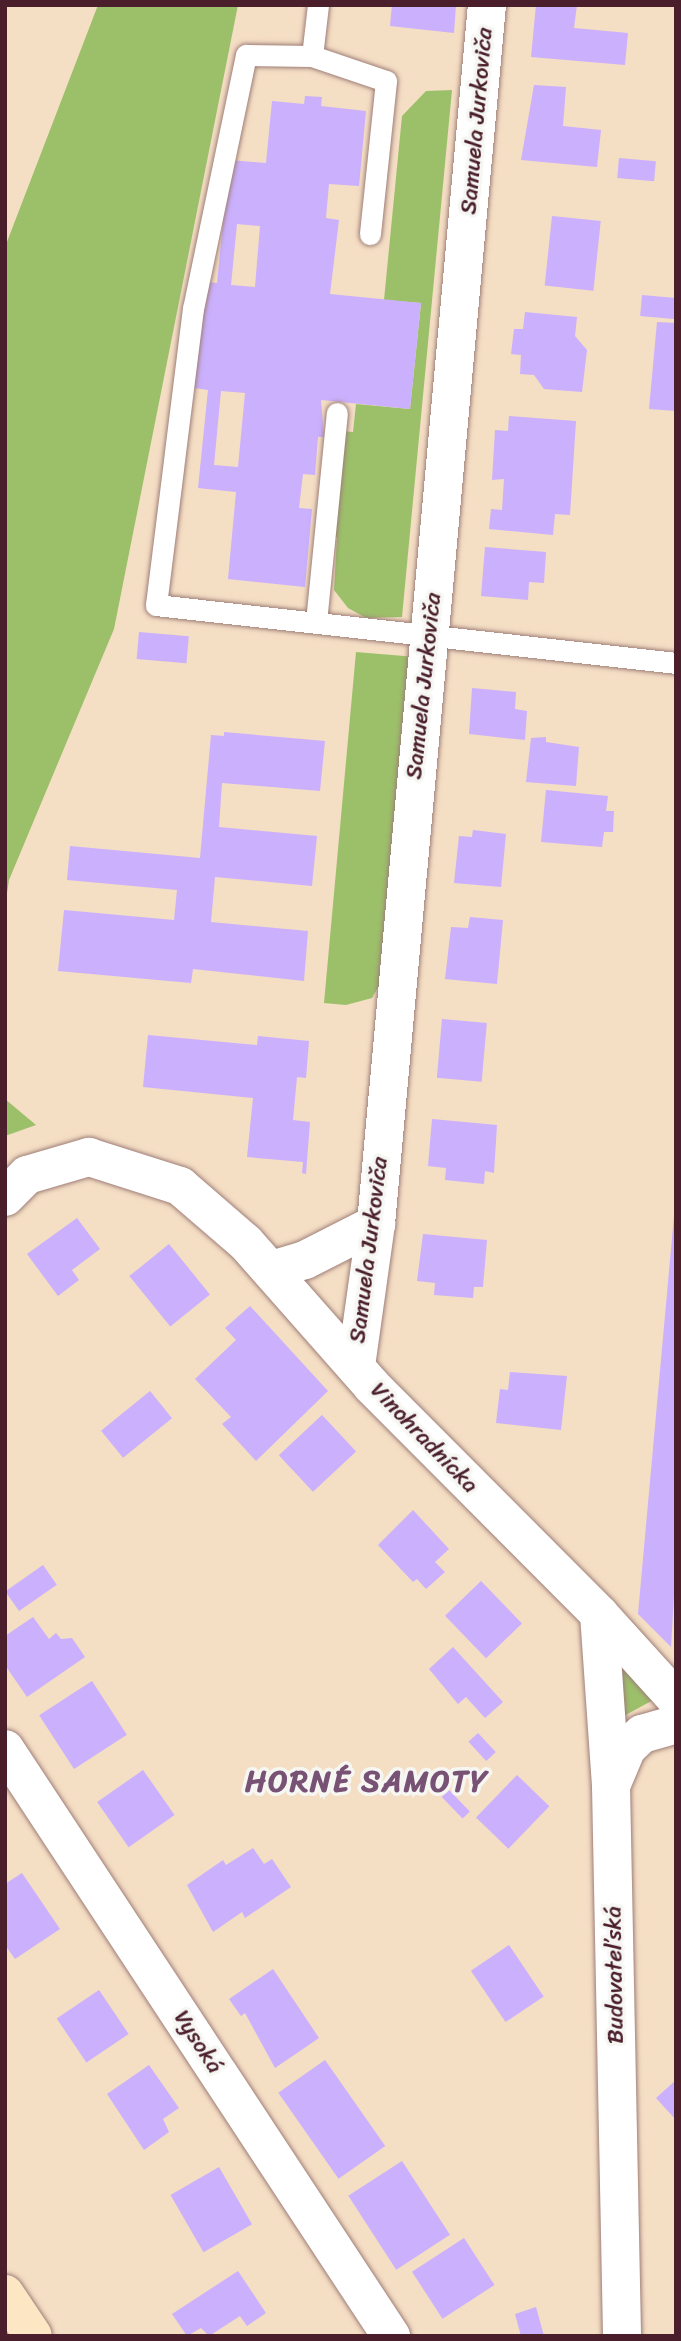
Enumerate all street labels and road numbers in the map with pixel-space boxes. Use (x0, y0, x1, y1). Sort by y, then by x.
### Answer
street label: Samuela Jurkoviča (455, 26, 499, 216)
street label: Samuela Jurkoviča (400, 591, 448, 781)
street label: Samuela Jurkoviča (344, 1155, 394, 1345)
street label: Vinohradnícka (364, 1377, 484, 1499)
street label: Budovateľská (600, 1906, 630, 2044)
street label: Vysoká (167, 2005, 229, 2079)

